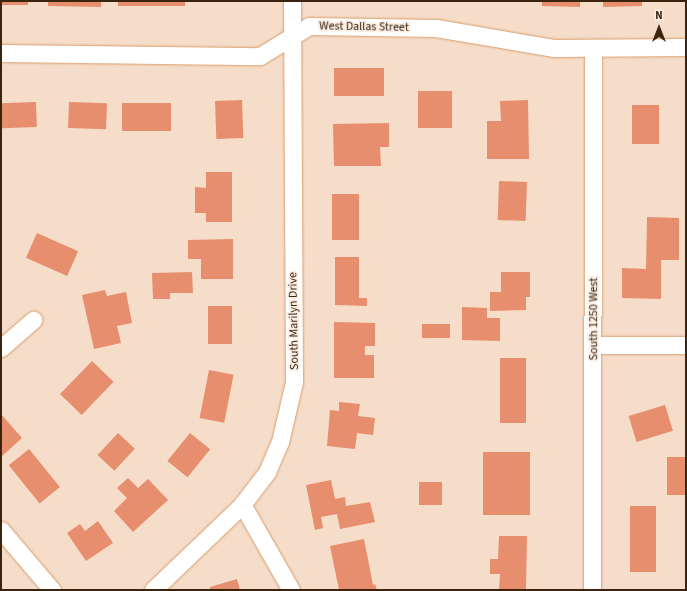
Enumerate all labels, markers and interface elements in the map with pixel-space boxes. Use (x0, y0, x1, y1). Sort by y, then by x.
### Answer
north arrow (639, 8, 679, 48)
text: N (655, 8, 663, 23)
street label: West Dallas Street (319, 19, 409, 35)
street label: South Marilyn Drive (286, 272, 302, 370)
street label: South 1250 West (587, 278, 601, 360)

